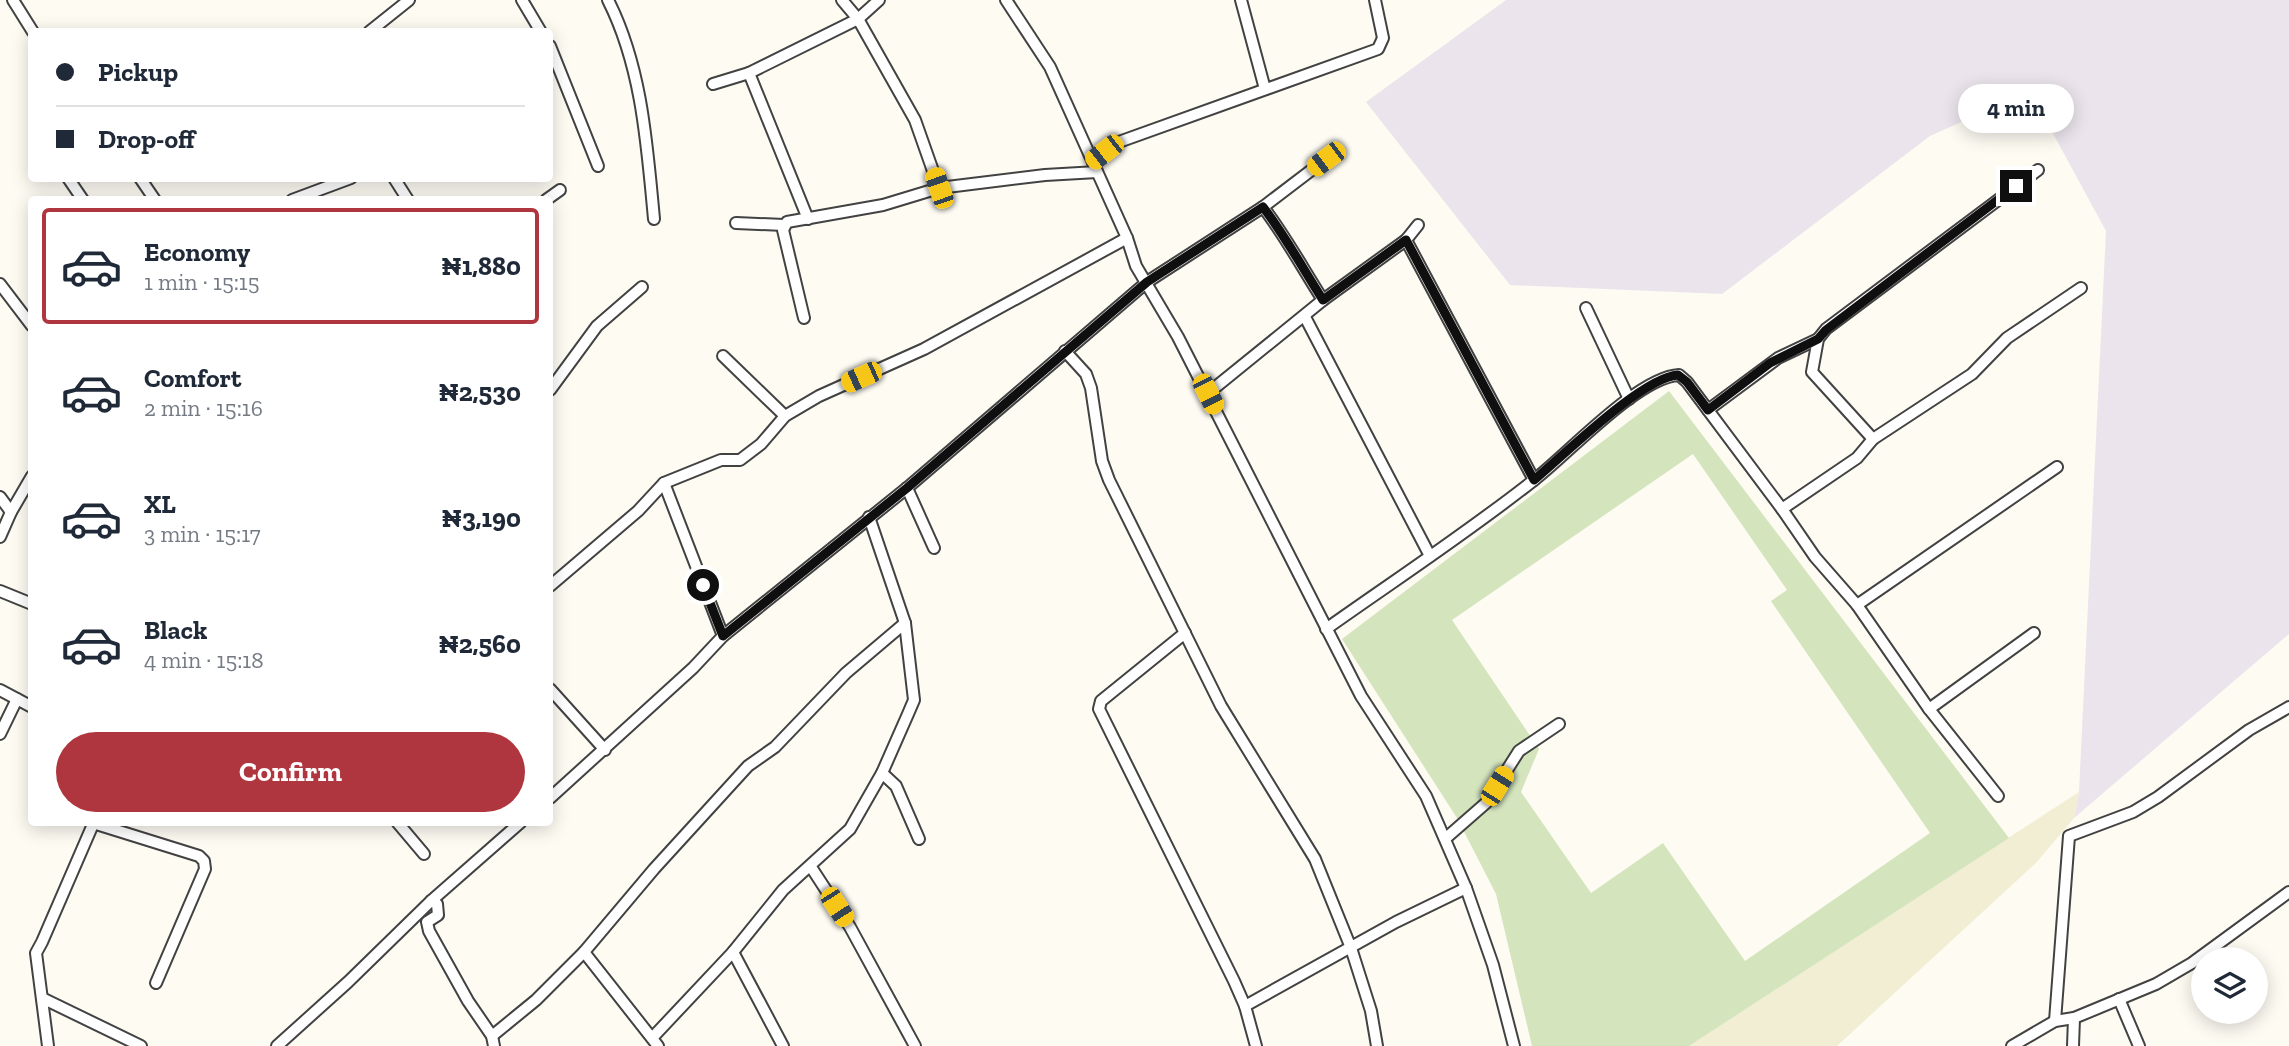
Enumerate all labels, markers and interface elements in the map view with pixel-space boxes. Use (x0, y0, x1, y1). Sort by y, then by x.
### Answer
text: Pickup (98, 56, 178, 88)
callout: 4 min (1958, 85, 2074, 134)
text: 4 min (1987, 94, 2045, 122)
text: Drop-off (98, 123, 195, 155)
car (1081, 131, 1128, 173)
car (1303, 138, 1350, 180)
car (923, 165, 956, 211)
route end (2000, 170, 2032, 202)
icon: car (60, 235, 123, 298)
text: Economy (144, 236, 250, 268)
text: ₦1,880 (441, 250, 521, 282)
text: 1 min · 15:15 (144, 268, 259, 296)
car (838, 359, 885, 395)
icon: car (60, 361, 123, 424)
text: Comfort (144, 362, 241, 394)
car (1190, 371, 1227, 417)
text: ₦2,530 (439, 376, 521, 408)
text: 2 min · 15:16 (144, 394, 263, 422)
icon: car (60, 487, 123, 550)
text: XL (144, 488, 176, 520)
text: ₦3,190 (442, 502, 521, 534)
text: 3 min · 15:17 (144, 520, 261, 548)
route start (687, 569, 719, 601)
icon: car (60, 613, 123, 676)
text: Black (144, 614, 207, 646)
text: ₦2,560 (438, 628, 521, 660)
text: 4 min · 15:18 (144, 646, 264, 674)
button: Confirm (56, 732, 525, 812)
car (1477, 763, 1518, 809)
car (817, 884, 858, 930)
map controls (2191, 947, 2268, 1024)
button: layers (2191, 947, 2268, 1024)

